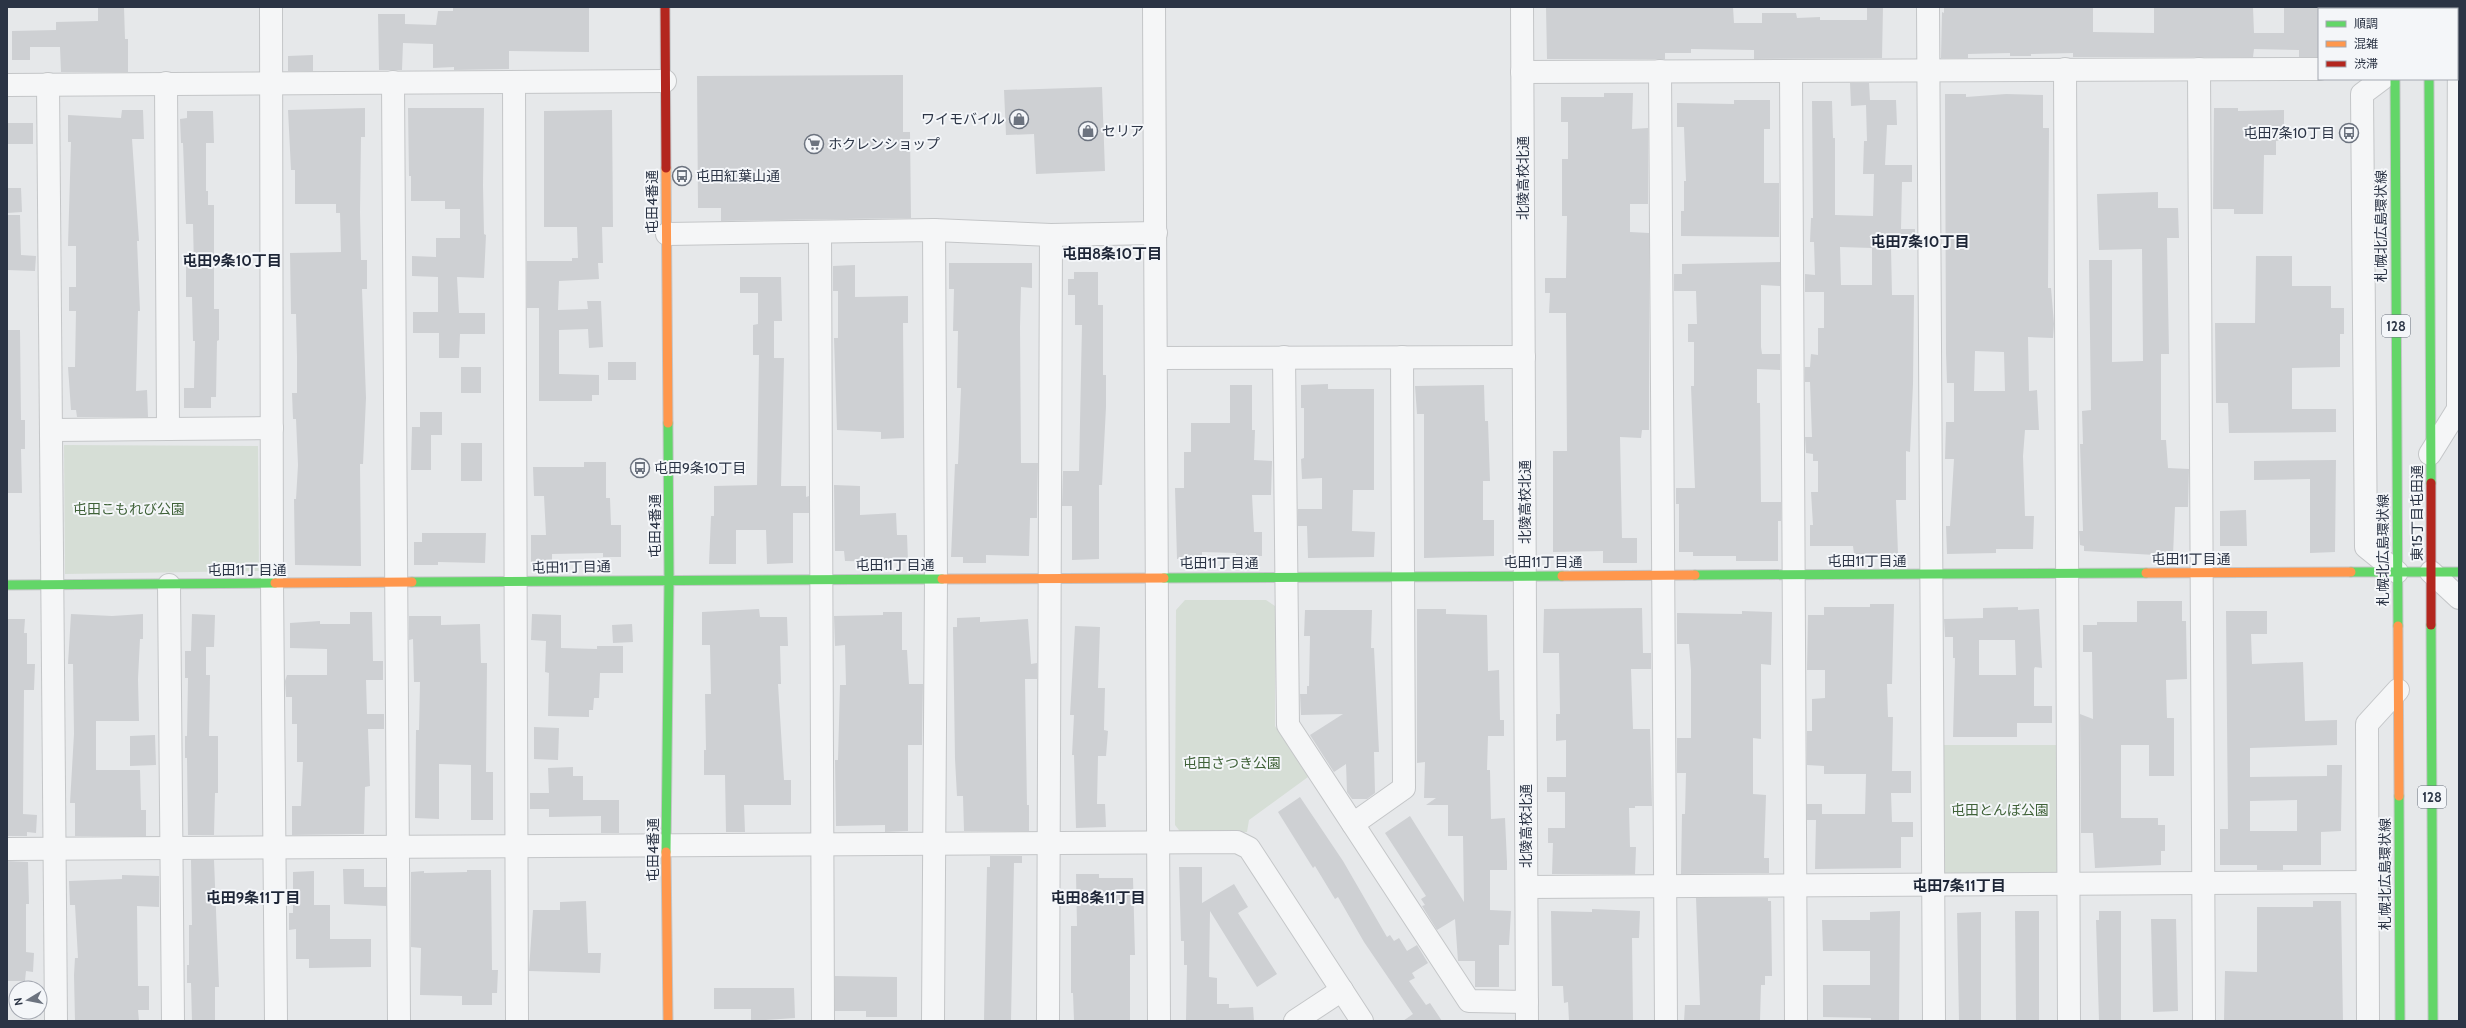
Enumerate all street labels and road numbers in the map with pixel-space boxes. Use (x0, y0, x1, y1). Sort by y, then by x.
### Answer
street label: 北陵高校北通 (1514, 136, 1532, 220)
street label: 屯田4番通 (643, 170, 661, 234)
street label: 札幌北広島環状線 (2372, 170, 2390, 282)
road number: 128 (2382, 315, 2410, 337)
street label: 北陵高校北通 (1516, 460, 1534, 544)
street label: 東15丁目屯田通 (2408, 465, 2426, 561)
street label: 屯田4番通 (646, 494, 664, 558)
street label: 札幌北広島環状線 (2374, 494, 2392, 606)
street label: 屯田11丁目通 (2151, 550, 2231, 568)
street label: 屯田11丁目通 (1827, 552, 1907, 570)
street label: 屯田11丁目通 (1503, 553, 1583, 571)
street label: 屯田11丁目通 (1179, 554, 1259, 572)
street label: 屯田11丁目通 (855, 556, 935, 574)
street label: 屯田11丁目通 (531, 557, 611, 577)
street label: 屯田11丁目通 (207, 561, 287, 579)
street label: 北陵高校北通 (1517, 784, 1535, 868)
road number: 128 (2418, 786, 2446, 808)
street label: 屯田4番通 (644, 818, 662, 882)
street label: 札幌北広島環状線 (2376, 818, 2394, 930)

